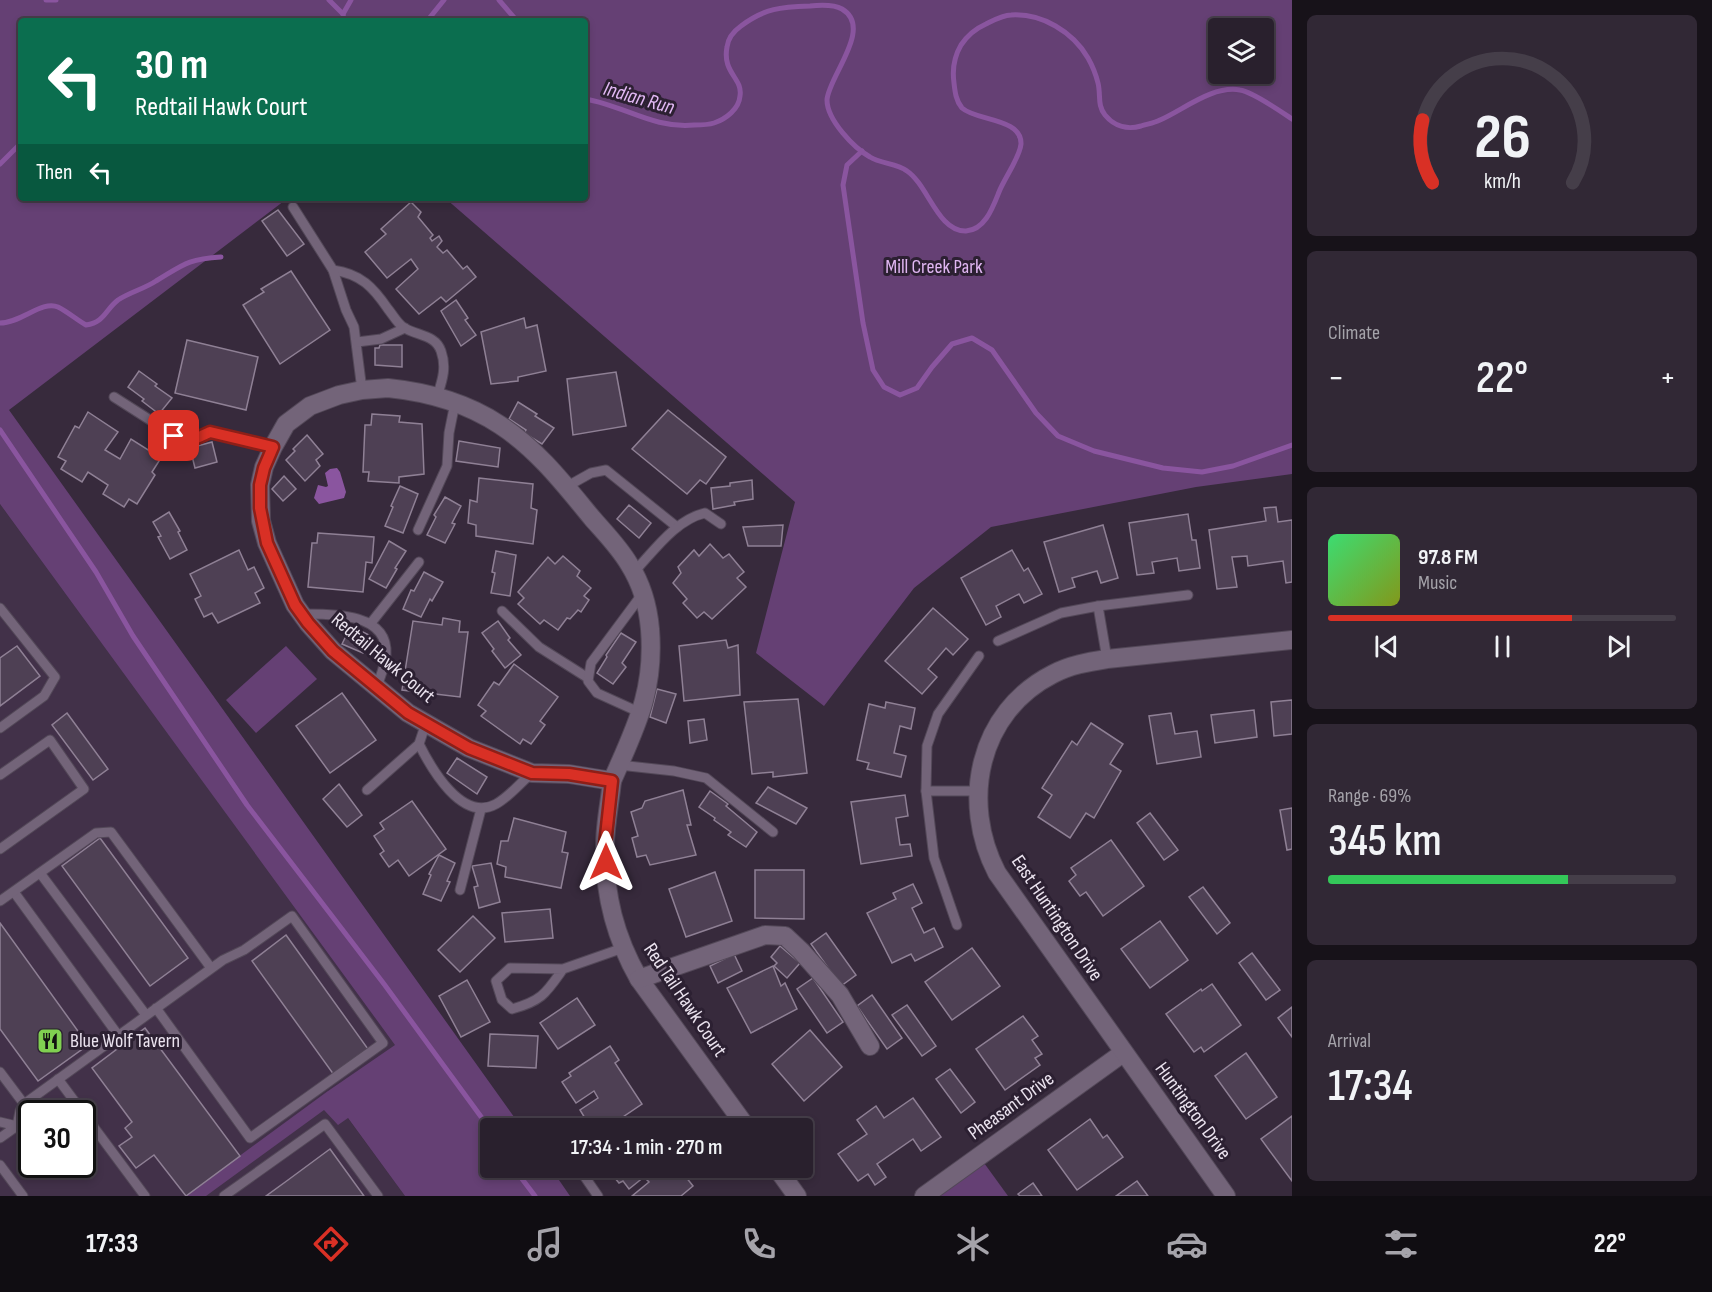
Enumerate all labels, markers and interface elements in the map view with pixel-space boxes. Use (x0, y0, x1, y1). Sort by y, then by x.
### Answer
map controls (1208, 18, 1274, 84)
button: layers (1208, 18, 1274, 84)
text: 30 m (135, 40, 208, 91)
icon: left (36, 42, 114, 120)
water label: Indian Run (601, 76, 678, 120)
text: Redtail Hawk Court (135, 91, 307, 123)
text: 26 (1474, 101, 1530, 176)
icon: left (84, 156, 117, 189)
text: Then (36, 159, 72, 186)
text: km/h (1483, 169, 1521, 194)
park label: Mill Creek Park (885, 255, 983, 279)
text: Climate (1328, 321, 1380, 345)
text: 22° (1476, 351, 1528, 406)
text: − (1328, 358, 1344, 398)
text: + (1660, 358, 1676, 398)
pin (148, 410, 199, 461)
icon: arrive (157, 419, 190, 452)
text: 97.8 FM (1418, 544, 1478, 571)
text: Music (1418, 571, 1457, 595)
street label: Redtail Hawk Court (326, 608, 440, 708)
icon: previous (1370, 630, 1403, 663)
icon: pause (1486, 630, 1519, 663)
icon: next (1602, 630, 1635, 663)
text: Range · 69% (1328, 784, 1412, 808)
text: 345 km (1328, 814, 1442, 869)
position arrow (574, 830, 638, 894)
street label: East Huntington Drive (1006, 851, 1108, 985)
street label: Red Tail Hawk Court (638, 939, 732, 1061)
restaurant icon: Blue Wolf Tavern (35, 1026, 65, 1056)
place label: Blue Wolf Tavern (70, 1029, 180, 1053)
text: Arrival (1328, 1029, 1371, 1053)
street label: Huntington Drive (1150, 1058, 1236, 1164)
text: 17:34 (1328, 1059, 1412, 1114)
street label: Pheasant Drive (963, 1067, 1059, 1145)
speed limit sign: 30 (18, 1100, 96, 1178)
text: 17:34 · 1 min · 270 m (571, 1134, 722, 1161)
icon: directions (310, 1223, 352, 1265)
icon: music (524, 1223, 566, 1265)
icon: phone (738, 1223, 780, 1265)
icon: climate (952, 1223, 994, 1265)
icon: car (1166, 1223, 1208, 1265)
icon: filters (1380, 1223, 1422, 1265)
text: 17:33 (86, 1228, 138, 1260)
text: 22° (1594, 1228, 1626, 1260)

